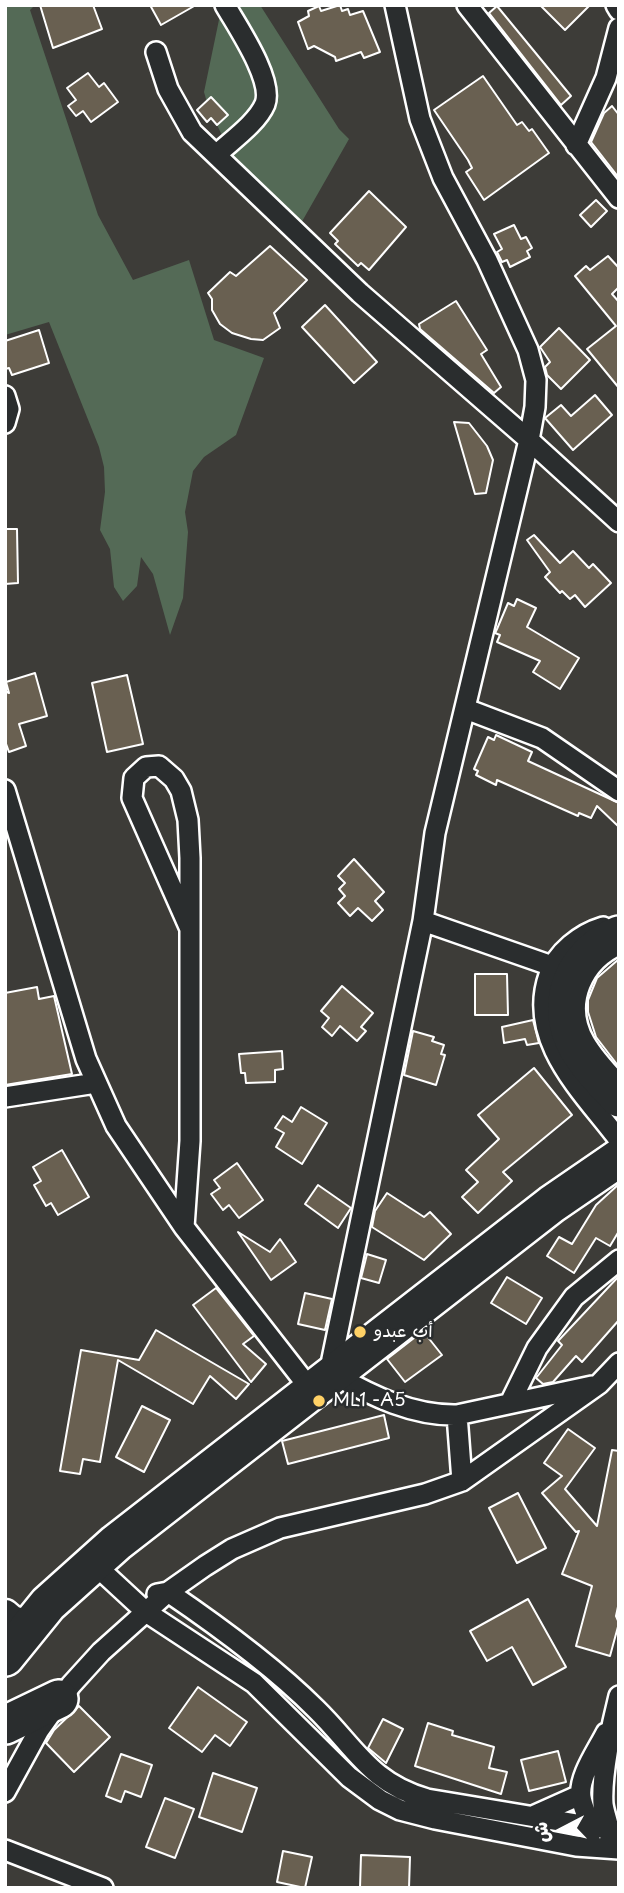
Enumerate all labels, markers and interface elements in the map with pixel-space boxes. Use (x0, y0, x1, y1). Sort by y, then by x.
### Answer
place label: أب عبدو (374, 1321, 433, 1343)
marker: أب عبدو (352, 1324, 368, 1340)
place label: ML1 -A5 (333, 1390, 406, 1412)
marker: ML1 -A5 (311, 1393, 327, 1409)
north arrow (526, 1795, 596, 1865)
text: ش (525, 1820, 555, 1845)

